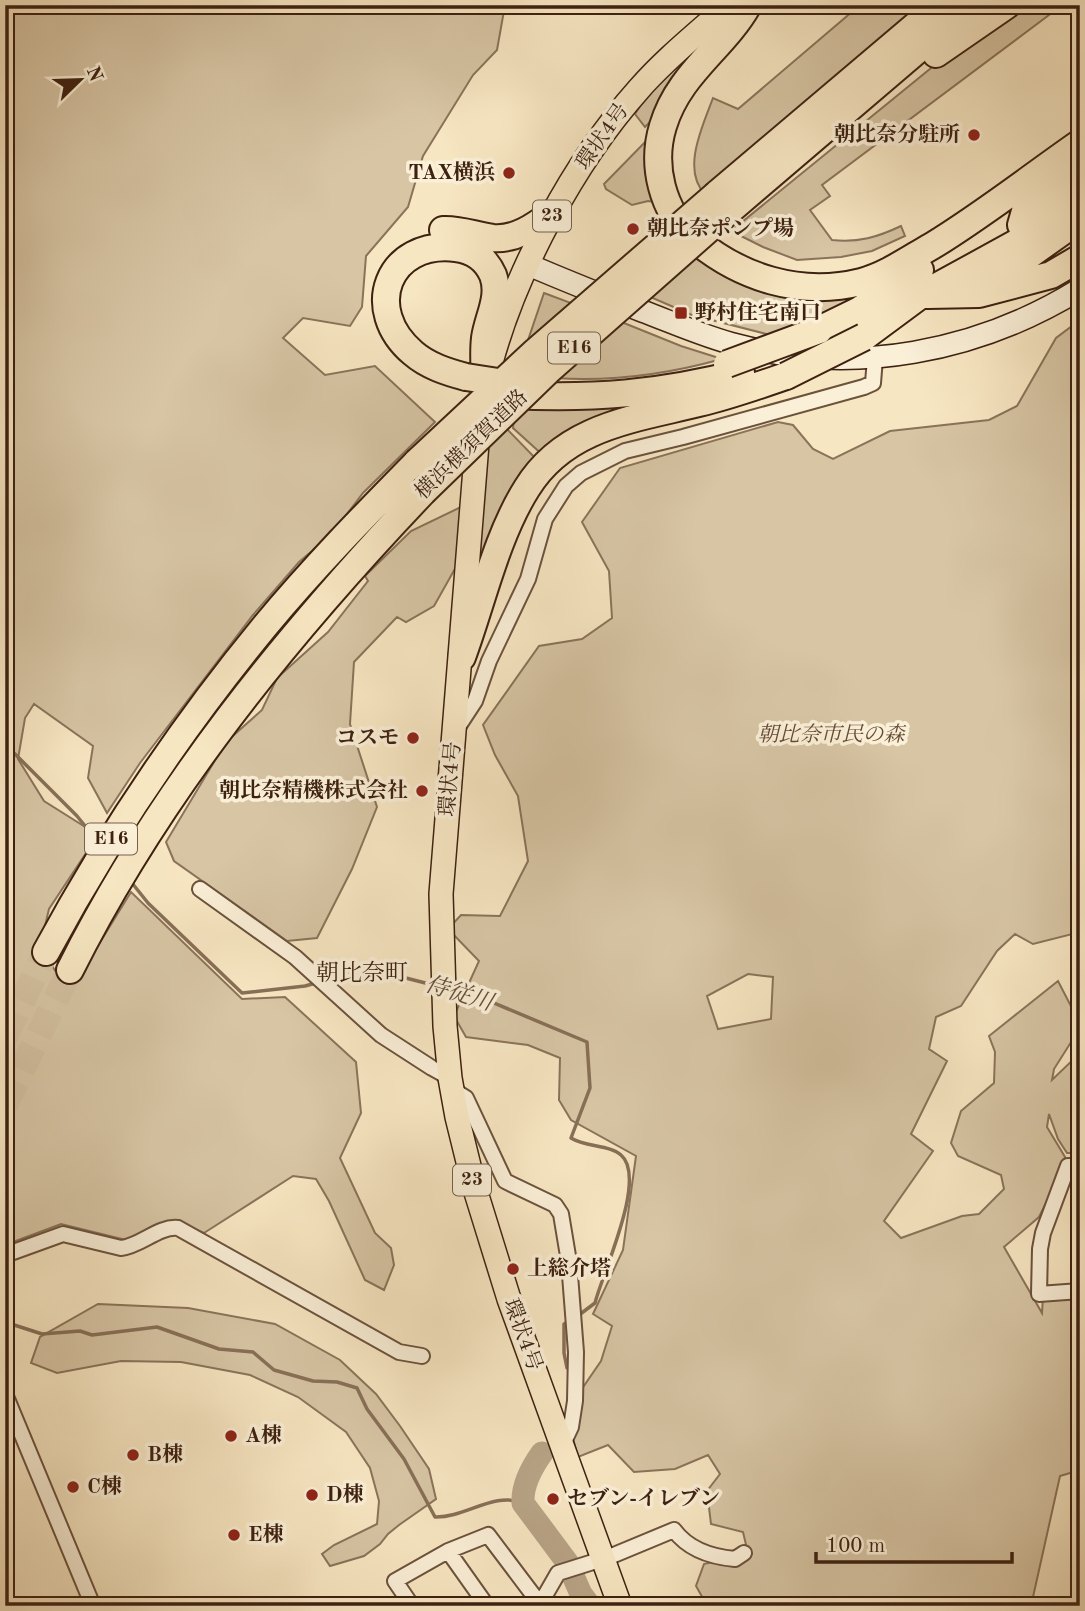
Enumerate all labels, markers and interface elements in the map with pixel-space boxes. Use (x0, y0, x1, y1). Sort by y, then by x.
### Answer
north arrow (46, 46, 116, 116)
text: N (82, 64, 105, 85)
street label: 環状4号 (571, 99, 633, 174)
place label: 朝比奈分駐所 (834, 122, 960, 146)
marker: 朝比奈分駐所 (966, 127, 982, 143)
place label: TAX横浜 (408, 160, 495, 184)
marker: TAX横浜 (501, 165, 517, 181)
road number: 23 (533, 200, 571, 232)
place label: 朝比奈ポンプ場 (647, 216, 794, 240)
marker: 朝比奈ポンプ場 (625, 221, 641, 237)
place label: 野村住宅南口 (695, 301, 821, 324)
marker: 野村住宅南口 (673, 305, 689, 321)
road number: E16 (548, 332, 600, 364)
street label: 横浜横須賀道路 (410, 385, 532, 504)
park label: 朝比奈市民の森 (758, 723, 906, 746)
place label: コスモ (336, 728, 399, 749)
marker: コスモ (405, 730, 421, 746)
street label: 環状4号 (435, 740, 465, 817)
place label: 朝比奈精機株式会社 (219, 778, 408, 802)
marker: 朝比奈精機株式会社 (414, 783, 430, 799)
road number: E16 (85, 824, 137, 854)
district label: 朝比奈町 (316, 960, 408, 985)
water label: 侍従川 (423, 971, 499, 1016)
road number: 23 (453, 1164, 491, 1196)
place label: 上総介塔 (527, 1257, 611, 1280)
marker: 上総介塔 (505, 1261, 521, 1277)
street label: 環状4号 (499, 1295, 547, 1374)
place label: A棟 (245, 1424, 282, 1447)
marker: A棟 (223, 1428, 239, 1444)
place label: B棟 (147, 1443, 183, 1466)
marker: B棟 (125, 1447, 141, 1463)
place label: C棟 (87, 1475, 122, 1498)
marker: C棟 (65, 1479, 81, 1495)
place label: D棟 (326, 1483, 364, 1506)
marker: D棟 (304, 1487, 320, 1503)
place label: セブン-イレブン (567, 1487, 720, 1510)
marker: セブン-イレブン (545, 1491, 561, 1507)
scale bar (816, 1520, 1012, 1564)
place label: E棟 (248, 1523, 284, 1546)
marker: E棟 (226, 1527, 242, 1543)
text: 100 m (826, 1536, 885, 1557)

